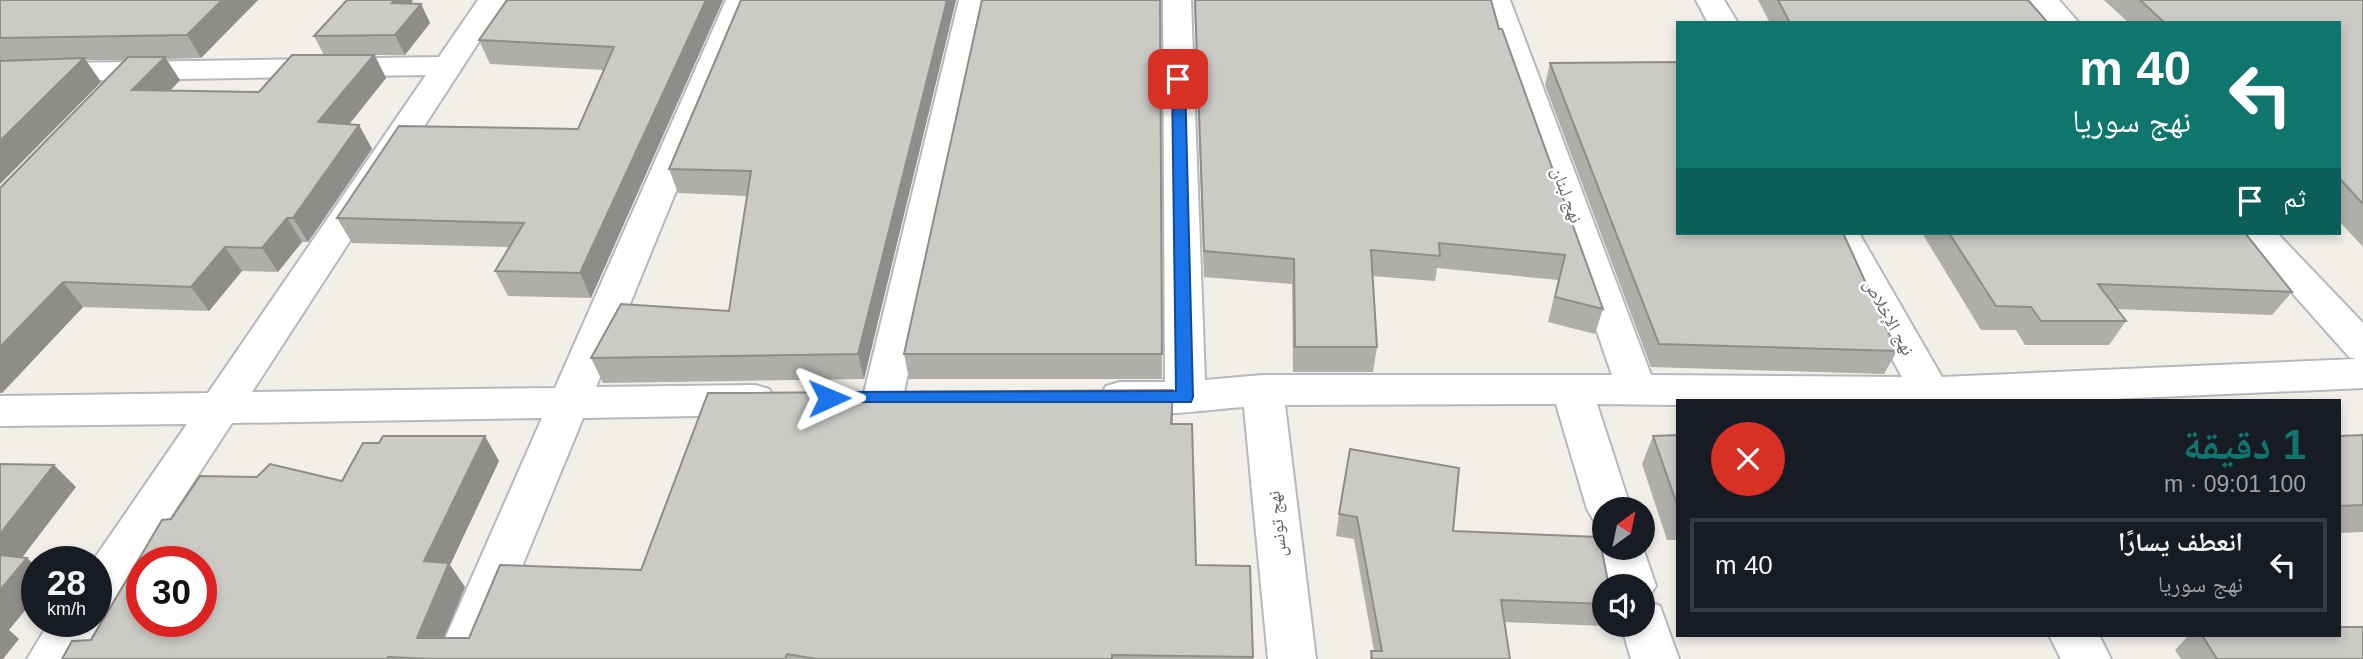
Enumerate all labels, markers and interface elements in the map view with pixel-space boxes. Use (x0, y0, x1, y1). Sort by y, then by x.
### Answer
text: 40 m (2079, 41, 2191, 95)
pin (1148, 49, 1208, 109)
icon: left (2215, 49, 2306, 140)
icon: arrive (1159, 60, 1197, 98)
text: نهج سوريا (2072, 103, 2191, 139)
street label: نهج لبنان (1546, 164, 1586, 227)
icon: arrive (2231, 182, 2269, 220)
text: ثم (2283, 183, 2306, 213)
street label: نهج الإخلاص (1858, 275, 1918, 360)
position arrow (792, 361, 866, 435)
text: 1 دقيقة (2183, 421, 2306, 468)
button: close (1711, 422, 1785, 496)
text: 100 m · 09:01 (2164, 471, 2306, 497)
street label: نهج تونس (1264, 490, 1292, 558)
north arrow (1592, 497, 1656, 560)
map controls (1592, 497, 1655, 637)
text: انعطف يسارًا (2118, 527, 2243, 557)
speed limit sign: 30 (126, 546, 217, 637)
icon: left (2264, 546, 2302, 584)
text: 40 m (1715, 550, 1773, 580)
text: 28 (47, 563, 86, 602)
text: نهج سوريا (2158, 571, 2243, 597)
button: sound (1592, 574, 1655, 637)
text: km/h (47, 599, 86, 619)

